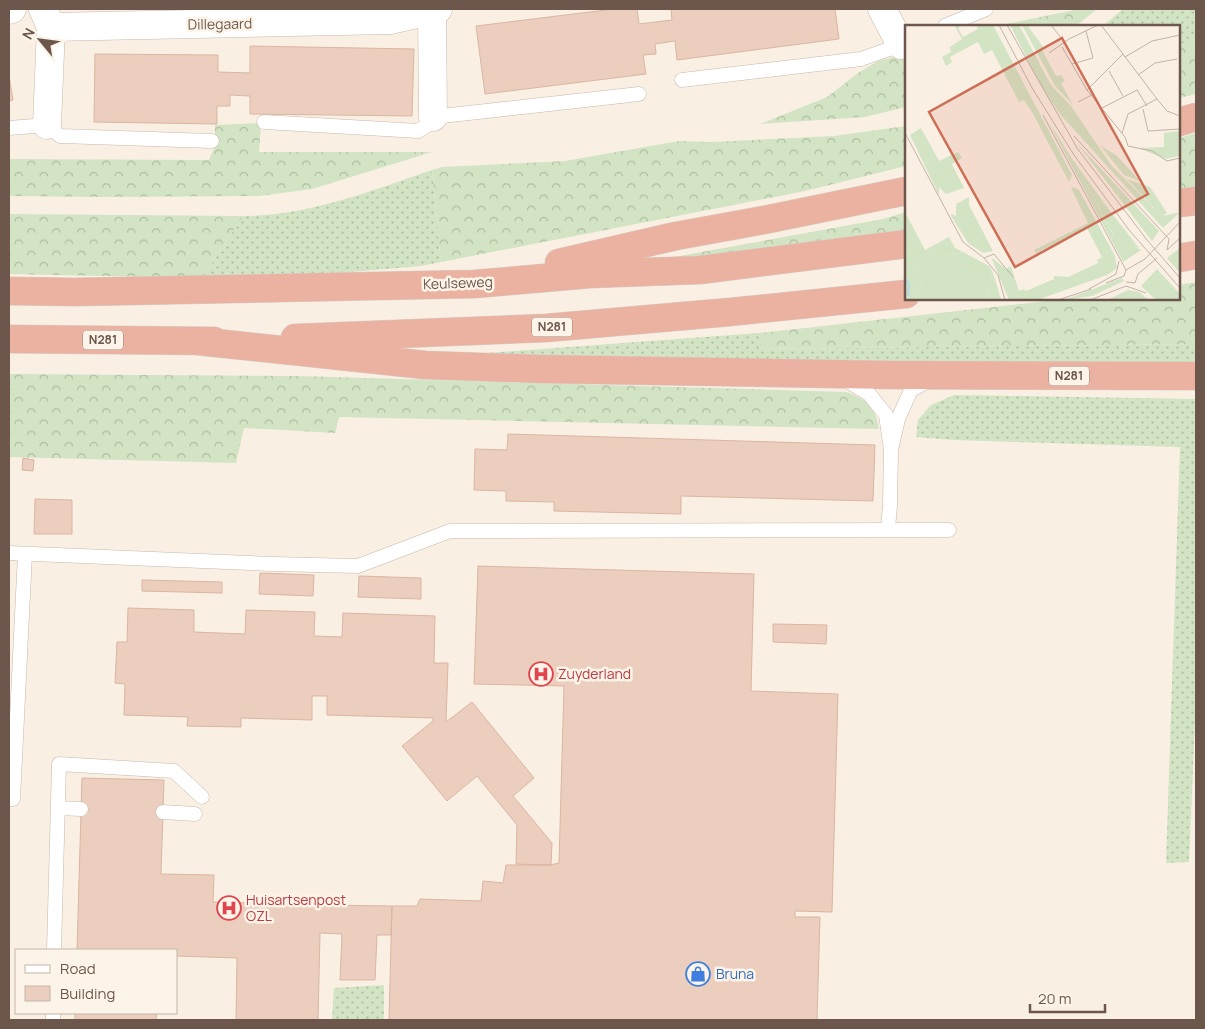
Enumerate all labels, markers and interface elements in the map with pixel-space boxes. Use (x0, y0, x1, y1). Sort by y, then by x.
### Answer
street label: Dillegaard (188, 13, 252, 34)
north arrow (15, 15, 65, 65)
text: N (17, 24, 39, 42)
inset map (905, 25, 1180, 300)
street label: Keulseweg (423, 272, 493, 293)
road number: N281 (532, 318, 572, 337)
road number: N281 (83, 330, 123, 350)
road number: N281 (1049, 366, 1089, 386)
hospital icon: Zuyderland (528, 661, 554, 687)
place label: Zuyderland (558, 664, 631, 683)
place label: Huisartsenpost OZL (246, 890, 346, 925)
hospital icon: Huisartsenpost OZL (216, 895, 242, 921)
legend (15, 949, 178, 1014)
text: Road (60, 958, 96, 979)
shop icon: Bruna (685, 961, 711, 987)
place label: Bruna (716, 964, 754, 983)
scale bar (1030, 982, 1105, 1014)
text: Building (60, 983, 115, 1004)
text: 20 m (1038, 988, 1071, 1009)

